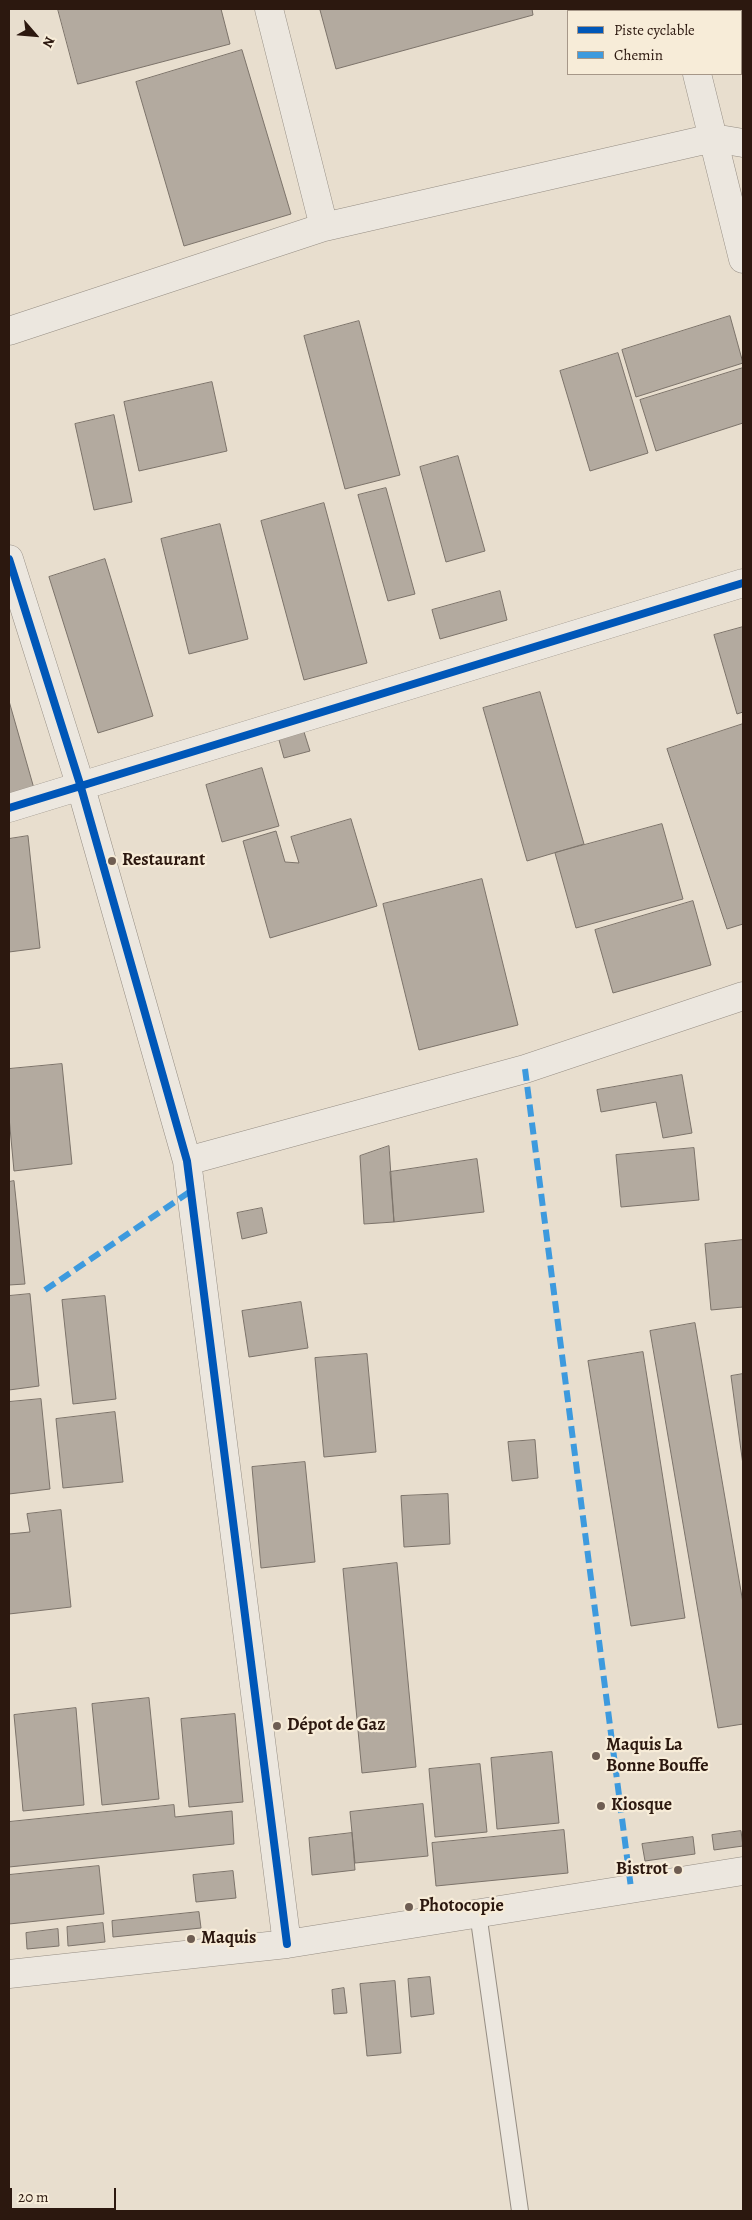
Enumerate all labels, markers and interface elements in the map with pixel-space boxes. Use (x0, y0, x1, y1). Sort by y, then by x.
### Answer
north arrow (10, 10, 60, 60)
legend (567, 10, 742, 75)
text: Piste cyclable (614, 20, 695, 40)
text: N (38, 33, 60, 51)
text: Chemin (614, 45, 663, 65)
place label: Restaurant (122, 850, 205, 872)
marker: Restaurant (106, 855, 118, 867)
place label: Dépot de Gaz (287, 1715, 385, 1737)
marker: Dépot de Gaz (271, 1720, 283, 1732)
place label: Maquis La Bonne Bouffe (606, 1735, 709, 1778)
marker: Maquis La Bonne Bouffe (590, 1750, 602, 1762)
place label: Kiosque (611, 1795, 672, 1817)
marker: Kiosque (595, 1800, 607, 1812)
place label: Bistrot (616, 1859, 668, 1881)
marker: Bistrot (672, 1864, 684, 1876)
place label: Photocopie (419, 1896, 504, 1918)
marker: Photocopie (403, 1901, 415, 1913)
place label: Maquis (201, 1928, 256, 1950)
marker: Maquis (185, 1933, 197, 1945)
scale bar (12, 2178, 119, 2210)
text: 20 m (18, 2187, 49, 2207)

